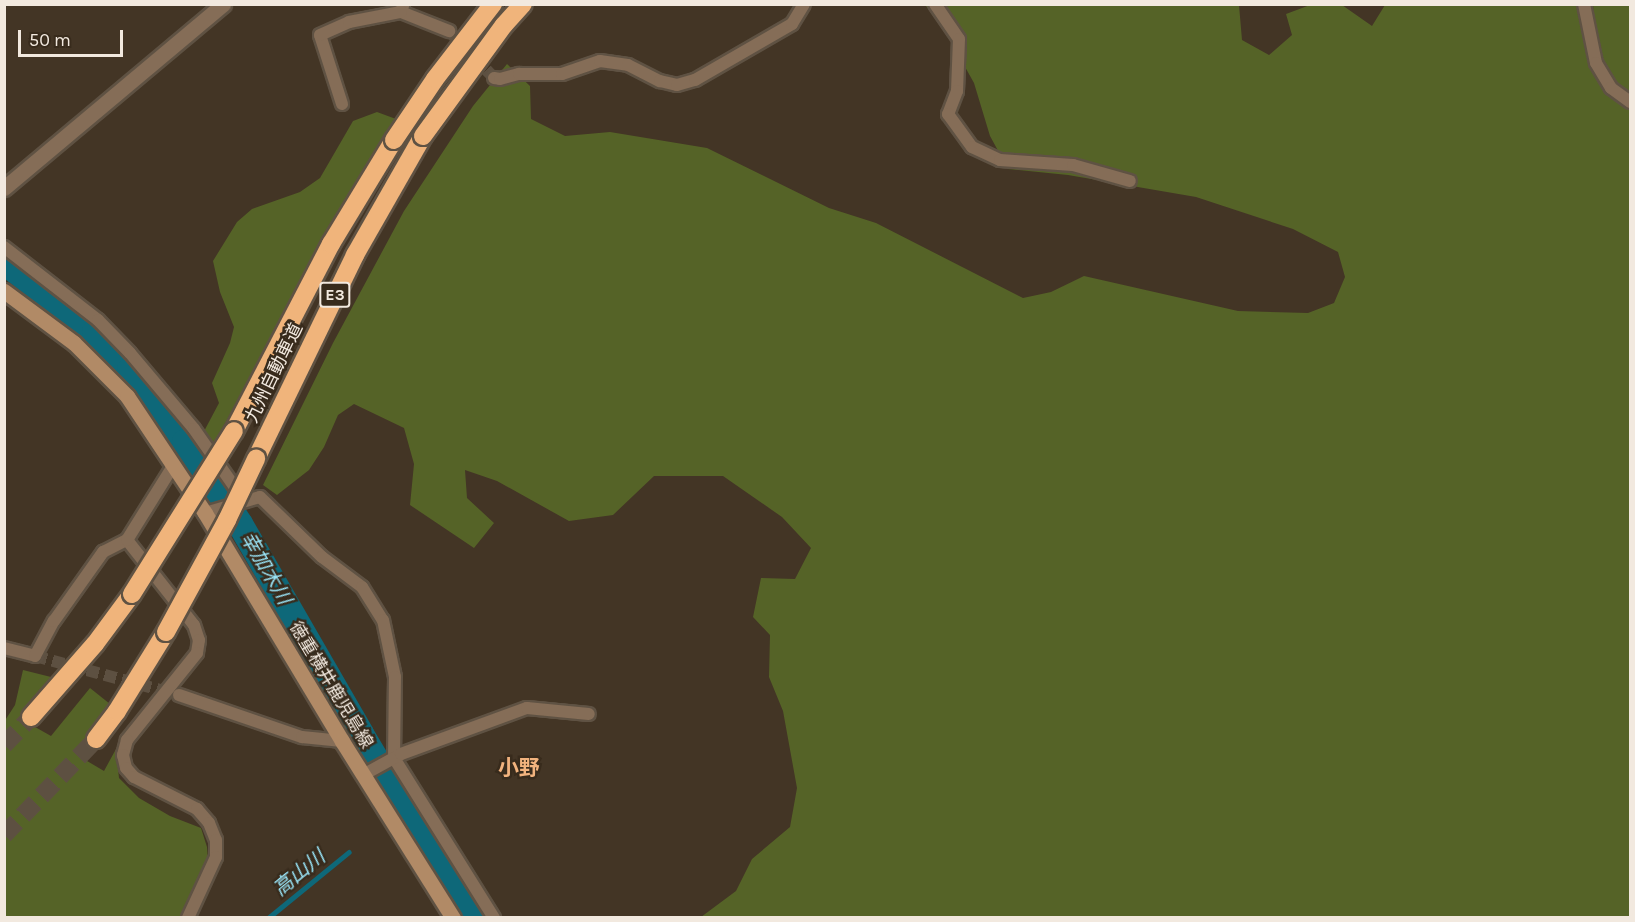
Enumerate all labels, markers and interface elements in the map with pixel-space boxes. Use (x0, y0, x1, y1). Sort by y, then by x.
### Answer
scale bar (21, 18, 126, 56)
text: 50 m (29, 29, 71, 51)
road number: E3 (318, 282, 352, 308)
street label: 九州自動車道 (241, 320, 307, 426)
water label: 幸加木川 (236, 527, 296, 609)
street label: 徳重横井鹿児島線 (285, 618, 377, 752)
district label: 小野 (498, 755, 540, 781)
water label: 高山川 (268, 845, 330, 901)

